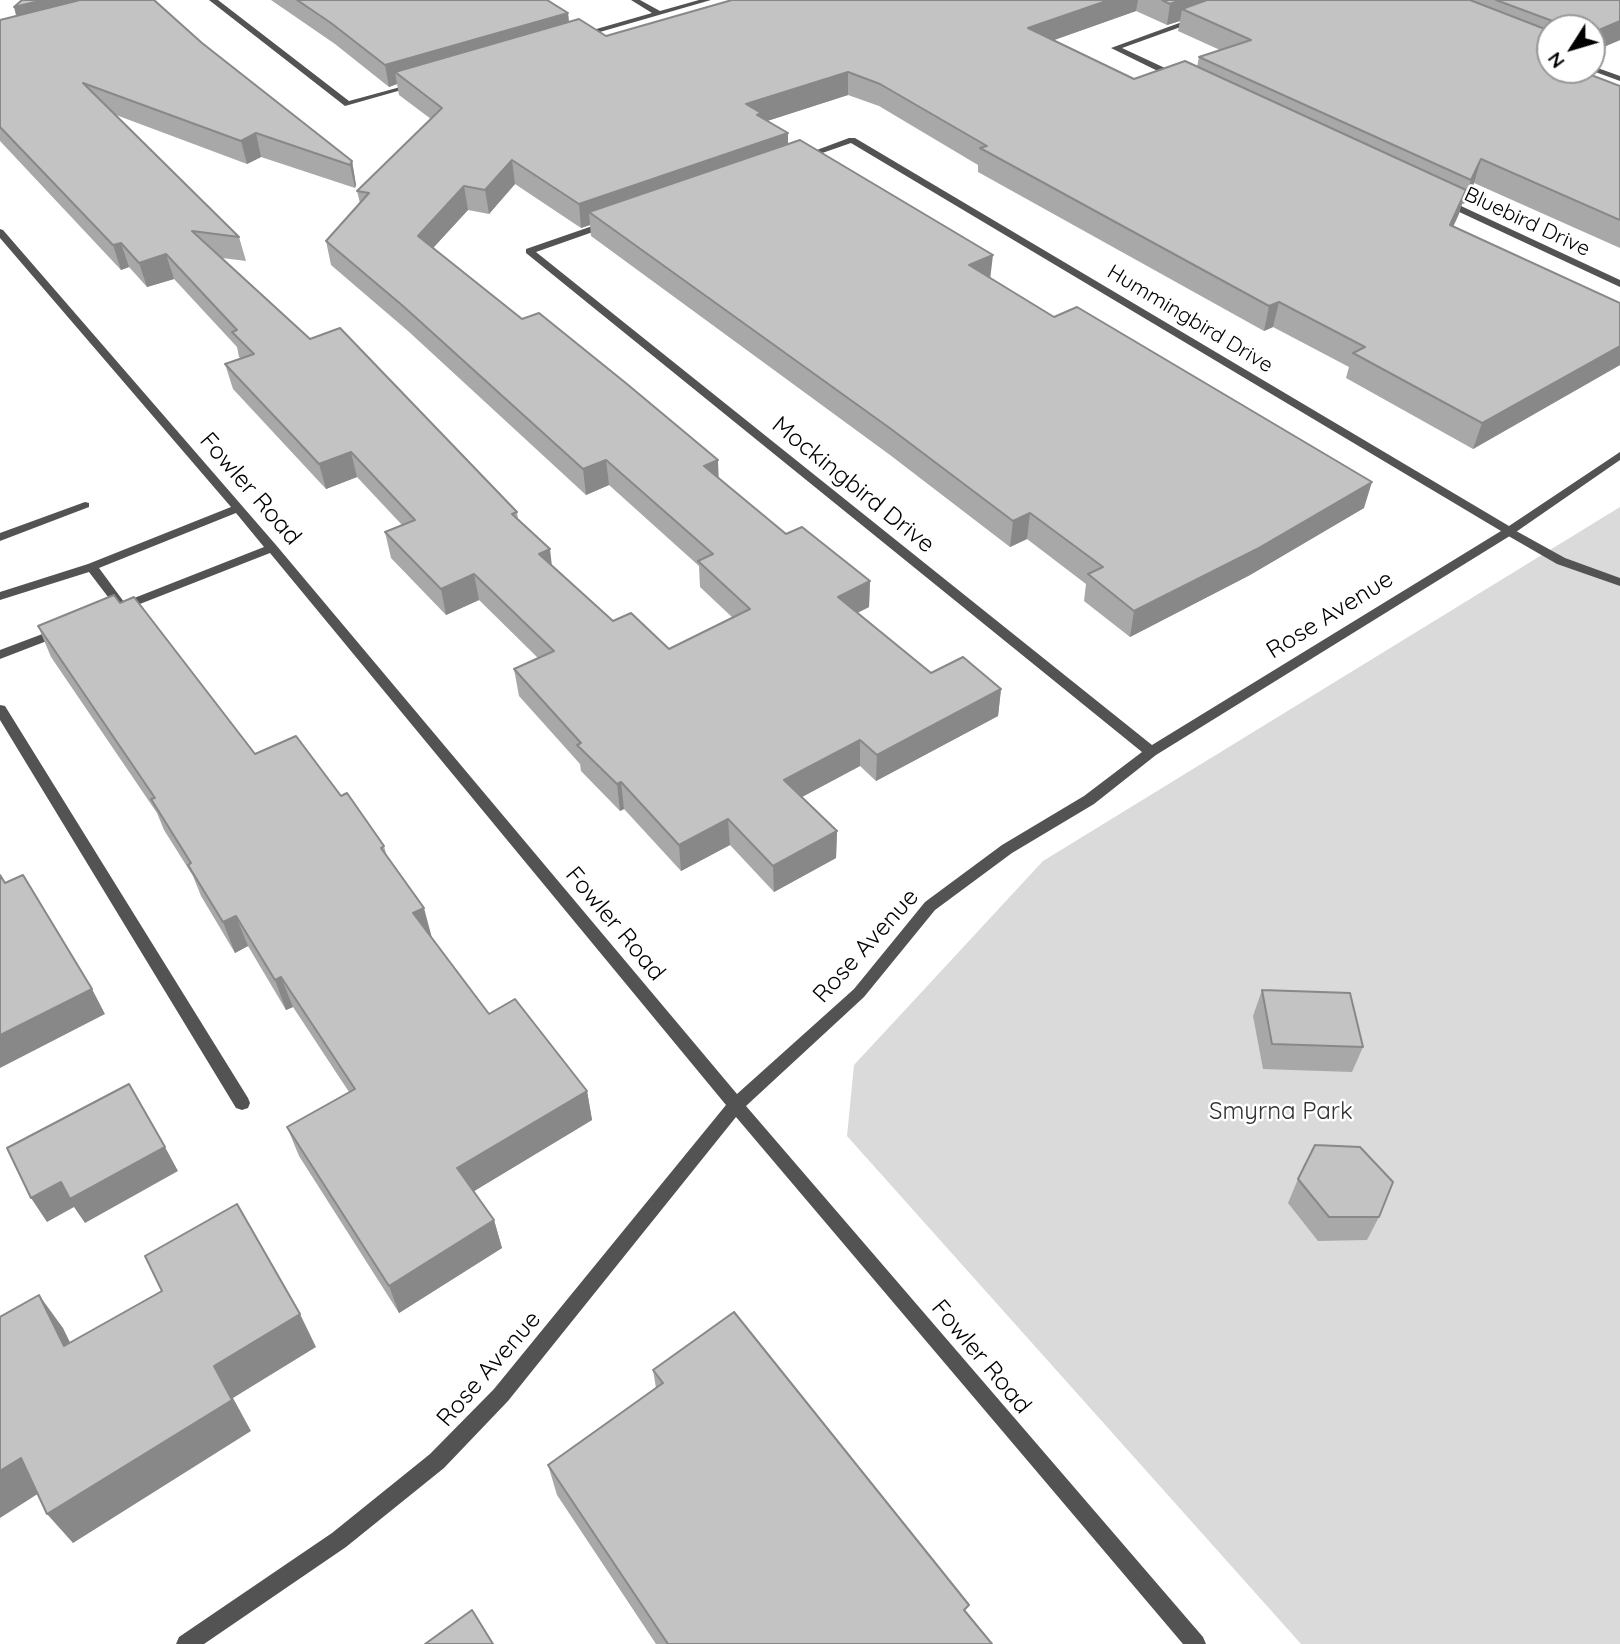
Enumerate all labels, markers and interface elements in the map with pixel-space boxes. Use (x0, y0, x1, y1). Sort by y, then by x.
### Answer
north arrow (1536, 14, 1606, 84)
text: N (1542, 48, 1570, 73)
street label: Bluebird Drive (1460, 182, 1594, 262)
street label: Hummingbird Drive (1103, 260, 1277, 378)
street label: Mockingbird Drive (766, 411, 940, 559)
street label: Fowler Road (193, 427, 307, 551)
street label: Rose Avenue (1261, 565, 1399, 665)
street label: Fowler Road (559, 861, 671, 987)
street label: Rose Avenue (807, 883, 925, 1009)
park label: Smyrna Park (1209, 1098, 1353, 1126)
street label: Fowler Road (925, 1294, 1037, 1420)
street label: Rose Avenue (431, 1305, 547, 1433)

